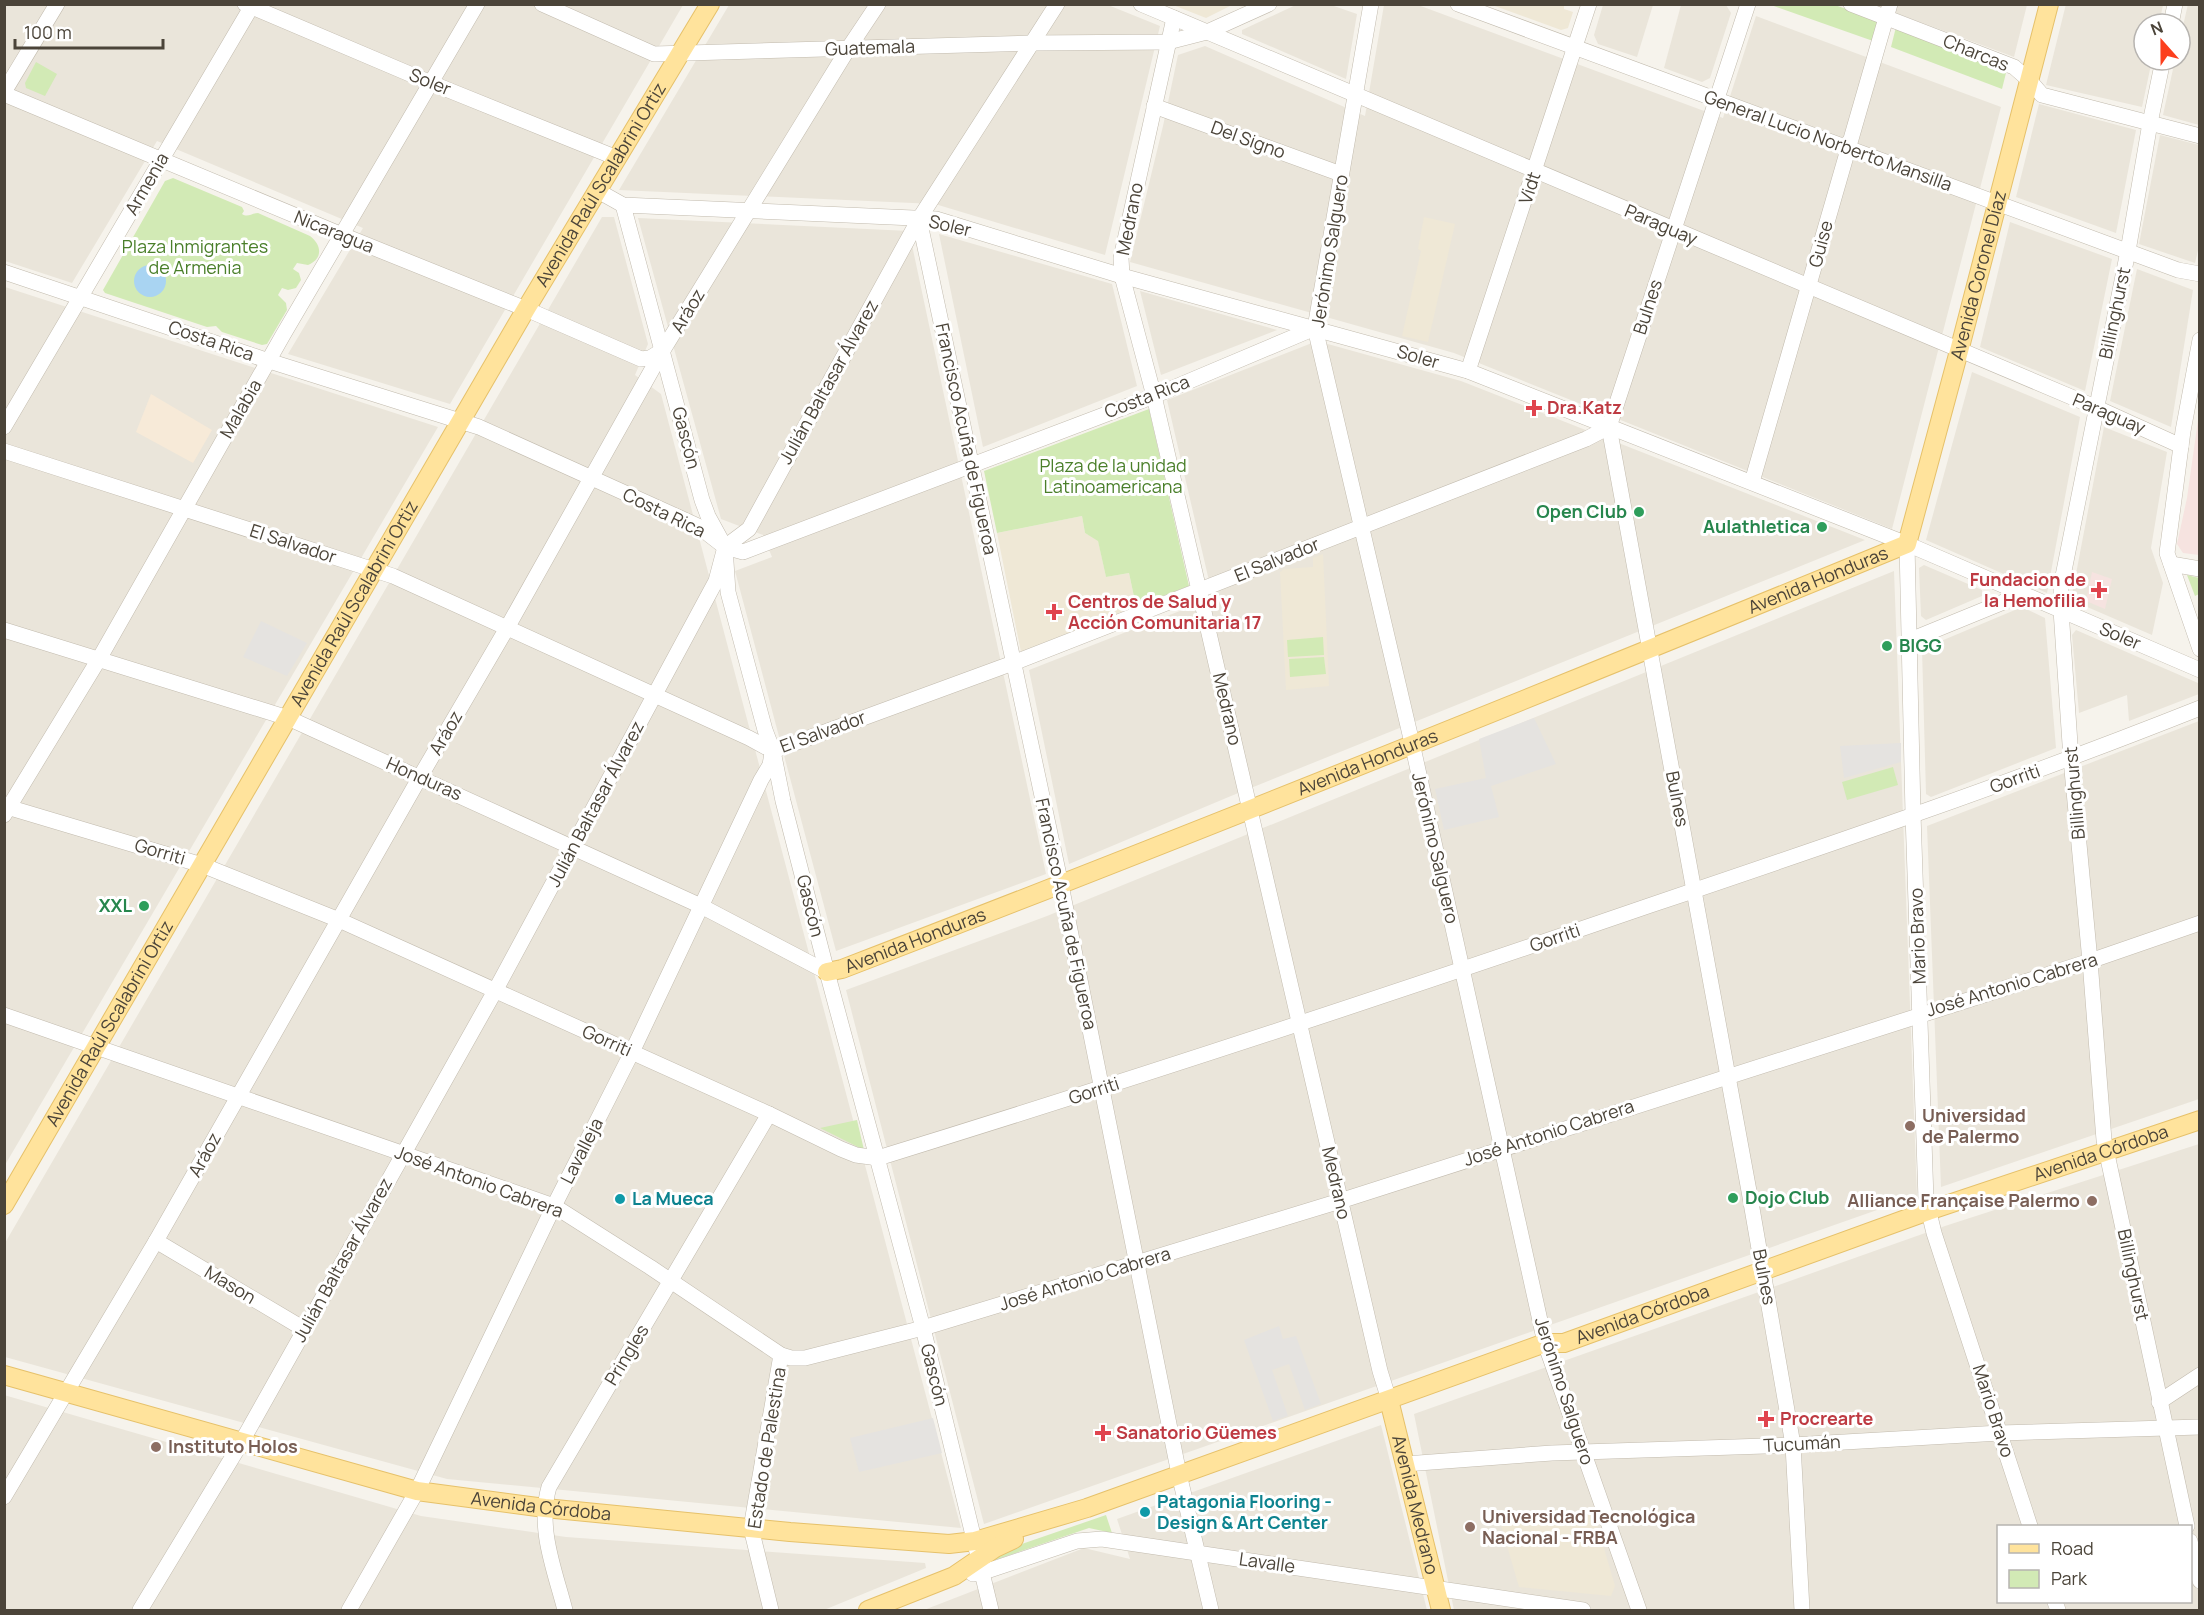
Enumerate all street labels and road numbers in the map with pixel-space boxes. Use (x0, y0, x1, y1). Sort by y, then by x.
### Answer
street label: Charcas (1940, 28, 2013, 76)
street label: Guatemala (825, 33, 915, 61)
street label: Soler (406, 62, 455, 100)
street label: Avenida Raúl Scalabrini Ortiz (529, 78, 671, 291)
street label: General Lucio Norberto Mansilla (1701, 84, 1956, 196)
street label: Del Signo (1208, 115, 1289, 164)
street label: Armenia (119, 148, 174, 219)
street label: Vidt (1513, 168, 1545, 207)
street label: Jerónimo Salguero (1305, 173, 1353, 329)
street label: Medrano (1110, 180, 1148, 257)
street label: Avenida Coronel Díaz (1944, 188, 2011, 363)
street label: Paraguay (1621, 198, 1702, 250)
street label: Nicaragua (291, 204, 378, 258)
street label: Soler (927, 209, 974, 242)
street label: Guise (1802, 218, 1838, 270)
street label: Billinghurst (2093, 265, 2135, 361)
street label: Bulnes (1627, 276, 1667, 337)
street label: Aráoz (665, 284, 710, 337)
street label: Julián Baltasar Álvarez (773, 295, 883, 468)
street label: Costa Rica (165, 314, 257, 366)
street label: Francisco Acuña de Figueroa (931, 321, 1003, 557)
street label: Soler (1394, 339, 1443, 374)
street label: Costa Rica (1101, 369, 1193, 423)
street label: Malabia (214, 375, 267, 442)
street label: Paraguay (2069, 387, 2150, 439)
street label: Gascón (667, 404, 707, 471)
street label: Costa Rica (619, 482, 710, 542)
street label: Avenida Raúl Scalabrini Ortiz (284, 496, 423, 710)
street label: El Salvador (247, 518, 340, 568)
street label: El Salvador (1231, 531, 1323, 587)
street label: Avenida Honduras (1744, 540, 1892, 619)
street label: Soler (2096, 616, 2145, 655)
street label: Medrano (1208, 670, 1248, 747)
street label: El Salvador (776, 704, 869, 758)
street label: Aráoz (423, 706, 467, 759)
street label: Julián Baltasar Álvarez (541, 717, 649, 891)
street label: Avenida Honduras (1293, 723, 1441, 801)
street label: Billinghurst (2058, 746, 2090, 841)
street label: Honduras (383, 751, 466, 805)
street label: Gorriti (1986, 758, 2043, 798)
street label: Bulnes (1661, 769, 1695, 829)
street label: Jerónimo Salguero (1407, 770, 1465, 926)
street label: Francisco Acuña de Figueroa (1031, 796, 1103, 1032)
street label: Gorriti (132, 832, 189, 870)
street label: Gascón (792, 872, 830, 939)
street label: Mario Bravo (1903, 887, 1931, 985)
street label: Avenida Honduras (841, 902, 989, 978)
street label: Avenida Raúl Scalabrini Ortiz (39, 916, 178, 1130)
street label: Gorriti (1526, 917, 1583, 957)
street label: José Antonio Cabrera (1923, 947, 2100, 1021)
street label: Gorriti (579, 1019, 636, 1062)
street label: Gorriti (1065, 1071, 1122, 1109)
street label: José Antonio Cabrera (1460, 1093, 1637, 1171)
street label: Lavalleja (554, 1114, 608, 1188)
street label: Avenida Córdoba (2030, 1118, 2171, 1186)
street label: Aráoz (182, 1128, 226, 1181)
street label: José Antonio Cabrera (392, 1139, 567, 1223)
street label: Medrano (1317, 1144, 1357, 1221)
street label: Julián Baltasar Álvarez (287, 1173, 397, 1346)
street label: Billinghurst (2113, 1227, 2155, 1323)
street label: José Antonio Cabrera (996, 1241, 1173, 1315)
street label: Bulnes (1748, 1247, 1782, 1307)
street label: Mason (200, 1259, 261, 1309)
street label: Avenida Córdoba (1572, 1278, 1712, 1349)
street label: Jerónimo Salguero (1530, 1314, 1600, 1468)
street label: Pringles (599, 1320, 654, 1389)
street label: Gascón (916, 1341, 954, 1408)
street label: Mario Bravo (1968, 1361, 2020, 1460)
street label: Estado de Palestina (741, 1365, 791, 1530)
street label: Tucumán (1763, 1429, 1841, 1457)
street label: Avenida Medrano (1387, 1432, 1445, 1577)
street label: Avenida Córdoba (470, 1485, 612, 1525)
street label: Lavalle (1238, 1546, 1297, 1578)

